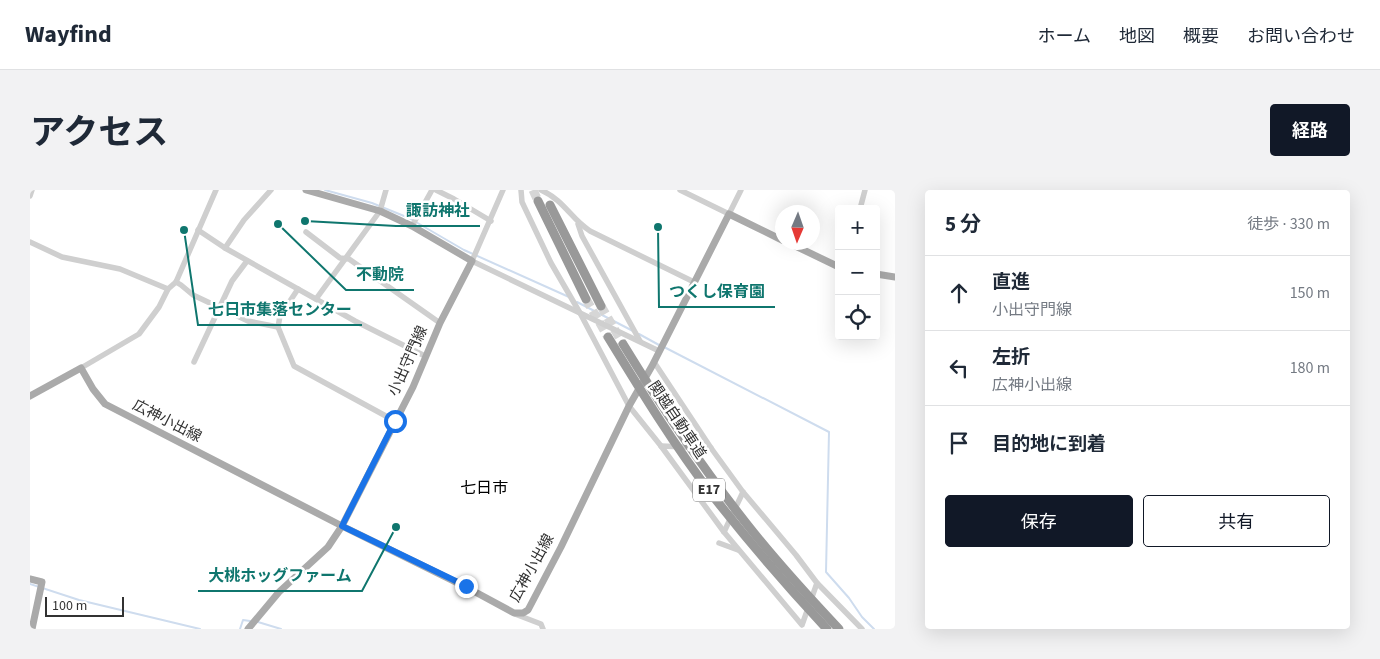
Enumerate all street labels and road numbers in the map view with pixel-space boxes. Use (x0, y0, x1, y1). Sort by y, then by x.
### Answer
street label: 小出守門線 (383, 322, 433, 400)
street label: 関越自動車道 (643, 377, 711, 463)
street label: 広神小出線 (129, 395, 205, 447)
road number: E17 (693, 478, 725, 502)
street label: 広神小出線 (505, 530, 559, 606)

